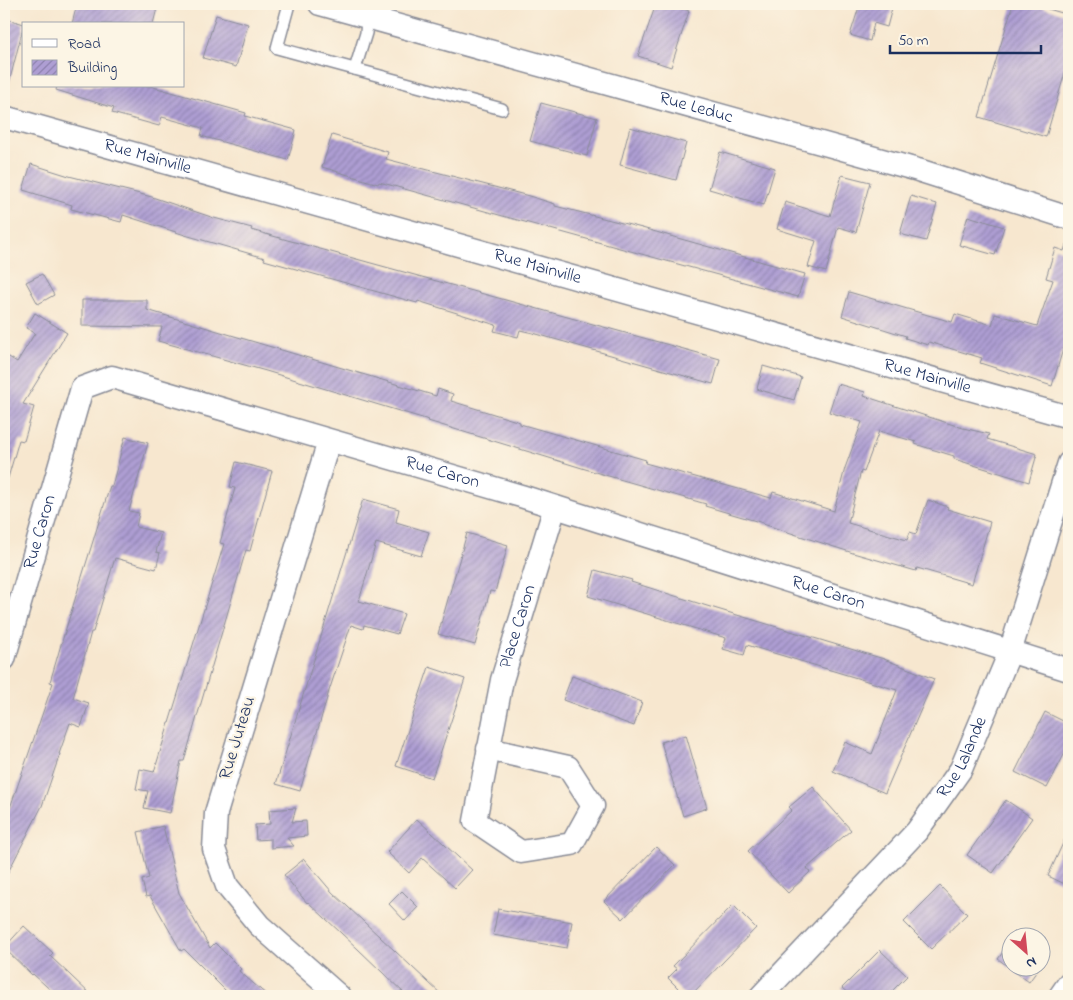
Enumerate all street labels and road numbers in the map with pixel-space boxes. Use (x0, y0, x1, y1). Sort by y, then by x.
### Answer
street label: Rue Leduc (656, 86, 736, 131)
street label: Rue Mainville (101, 133, 195, 182)
street label: Rue Mainville (490, 243, 585, 292)
street label: Rue Mainville (880, 352, 975, 402)
street label: Rue Caron (402, 450, 483, 496)
street label: Rue Caron (17, 492, 64, 572)
street label: Rue Caron (788, 570, 868, 617)
street label: Place Caron (493, 582, 543, 672)
street label: Rue Juteau (213, 693, 263, 783)
street label: Rue Lalande (931, 712, 995, 804)

